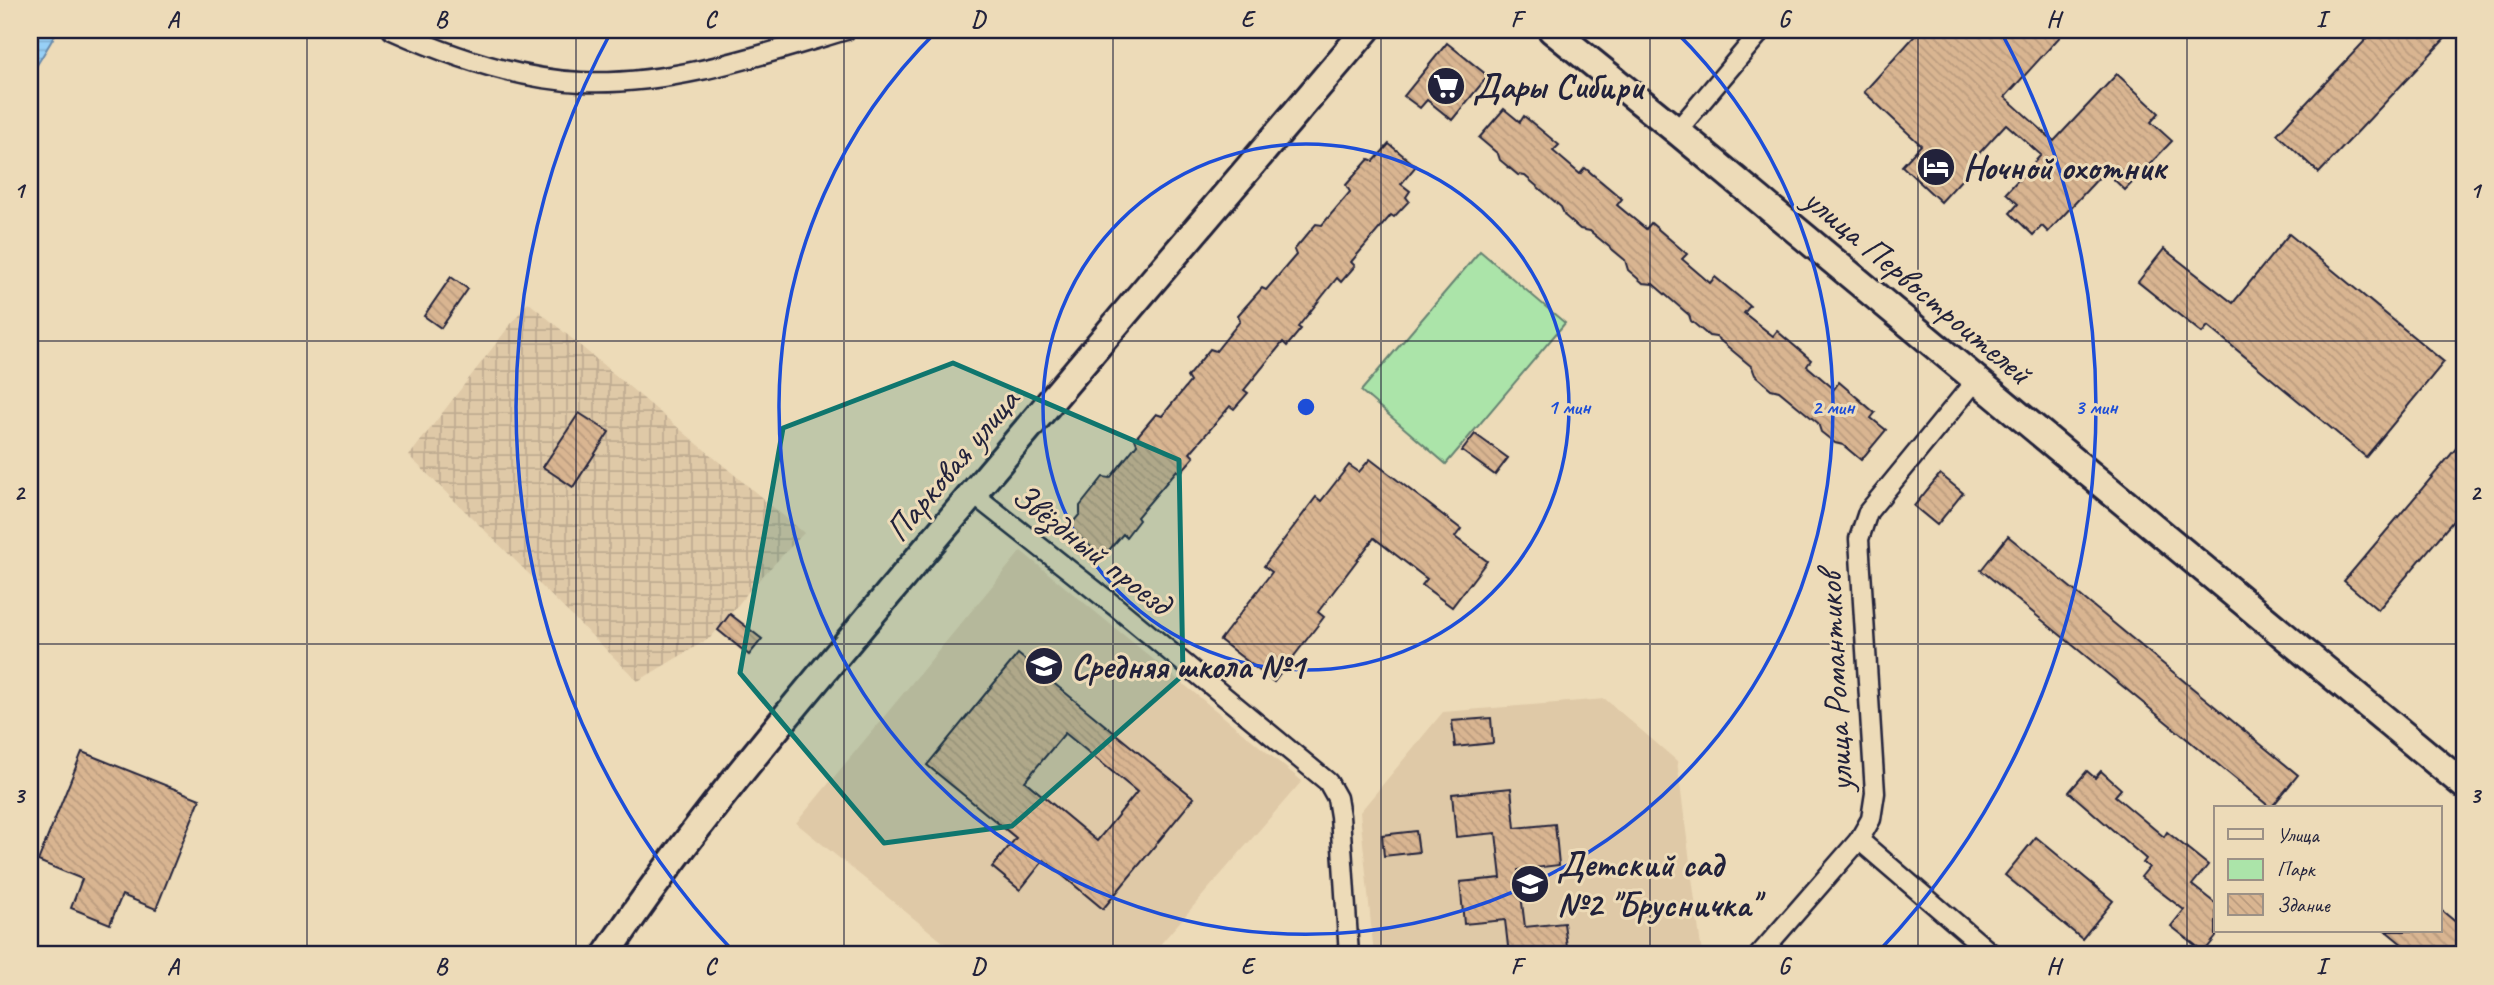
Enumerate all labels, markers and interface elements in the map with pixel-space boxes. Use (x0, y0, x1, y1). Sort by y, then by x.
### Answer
text: A (167, 5, 181, 34)
text: B (435, 5, 449, 34)
text: C (705, 5, 719, 34)
text: D (971, 5, 987, 34)
text: E (1241, 5, 1257, 34)
text: F (1511, 5, 1527, 34)
text: G (1778, 5, 1793, 34)
text: H (2046, 5, 2064, 34)
text: I (2316, 5, 2331, 34)
place label: Дары Сибири (1473, 64, 1646, 109)
supermarket icon: Дары Сибири (1425, 65, 1467, 107)
place label: Ночной охотник (1963, 145, 2168, 190)
hotel icon: Ночной охотник (1915, 146, 1957, 188)
text: 1 (14, 176, 27, 205)
street label: улица Первостроителей (1793, 176, 2043, 396)
text: 1 (2470, 176, 2483, 205)
street label: Парковая улица (875, 377, 1031, 551)
text: 1 мин (1548, 394, 1592, 420)
text: 2 мин (1812, 394, 1856, 420)
text: 3 мин (2075, 394, 2119, 420)
centre of rings (1294, 395, 1318, 419)
street label: Звёздный проезд (1003, 473, 1184, 628)
text: 2 (14, 478, 27, 507)
text: 2 (2470, 478, 2483, 507)
street label: улица Романтиков (1806, 563, 1863, 795)
place label: Средняя школа №1 (1071, 644, 1308, 689)
school or university icon: Средняя школа №1 (1023, 645, 1065, 687)
text: 3 (14, 781, 27, 810)
text: 3 (2470, 781, 2483, 810)
legend (2214, 806, 2442, 932)
text: Улица (2277, 822, 2320, 848)
place label: Детский сад №2 "Брусничка" (1557, 842, 1766, 927)
text: Парк (2277, 856, 2317, 882)
school or university icon: Детский сад №2 "Брусничка" (1509, 863, 1551, 905)
text: Здание (2277, 892, 2331, 918)
text: A (167, 952, 181, 981)
text: B (435, 952, 449, 981)
text: C (705, 952, 719, 981)
text: D (971, 952, 987, 981)
text: E (1241, 952, 1257, 981)
text: F (1511, 952, 1527, 981)
text: G (1778, 952, 1793, 981)
text: H (2046, 952, 2064, 981)
text: I (2316, 952, 2331, 981)

